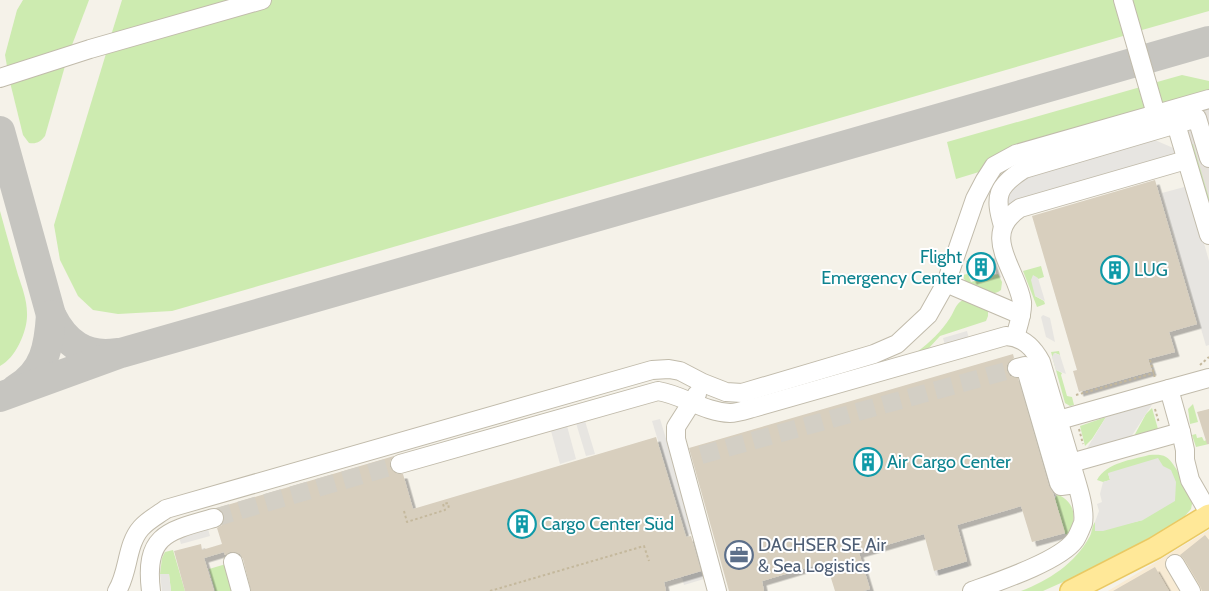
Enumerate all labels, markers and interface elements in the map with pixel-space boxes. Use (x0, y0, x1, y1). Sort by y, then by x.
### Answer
place label: Flight Emergency Center (821, 246, 962, 289)
building icon: Flight Emergency Center (966, 252, 996, 282)
building icon: LUG (1100, 255, 1130, 285)
place label: LUG (1134, 259, 1168, 281)
building icon: Air Cargo Center (853, 447, 883, 477)
place label: Air Cargo Center (887, 451, 1011, 473)
building icon: Cargo Center Süd (507, 509, 537, 539)
place label: Cargo Center Süd (541, 513, 674, 535)
place label: DACHSER SE Air & Sea Logistics (758, 534, 886, 577)
office icon: DACHSER SE Air & Sea Logistics (724, 540, 754, 570)

